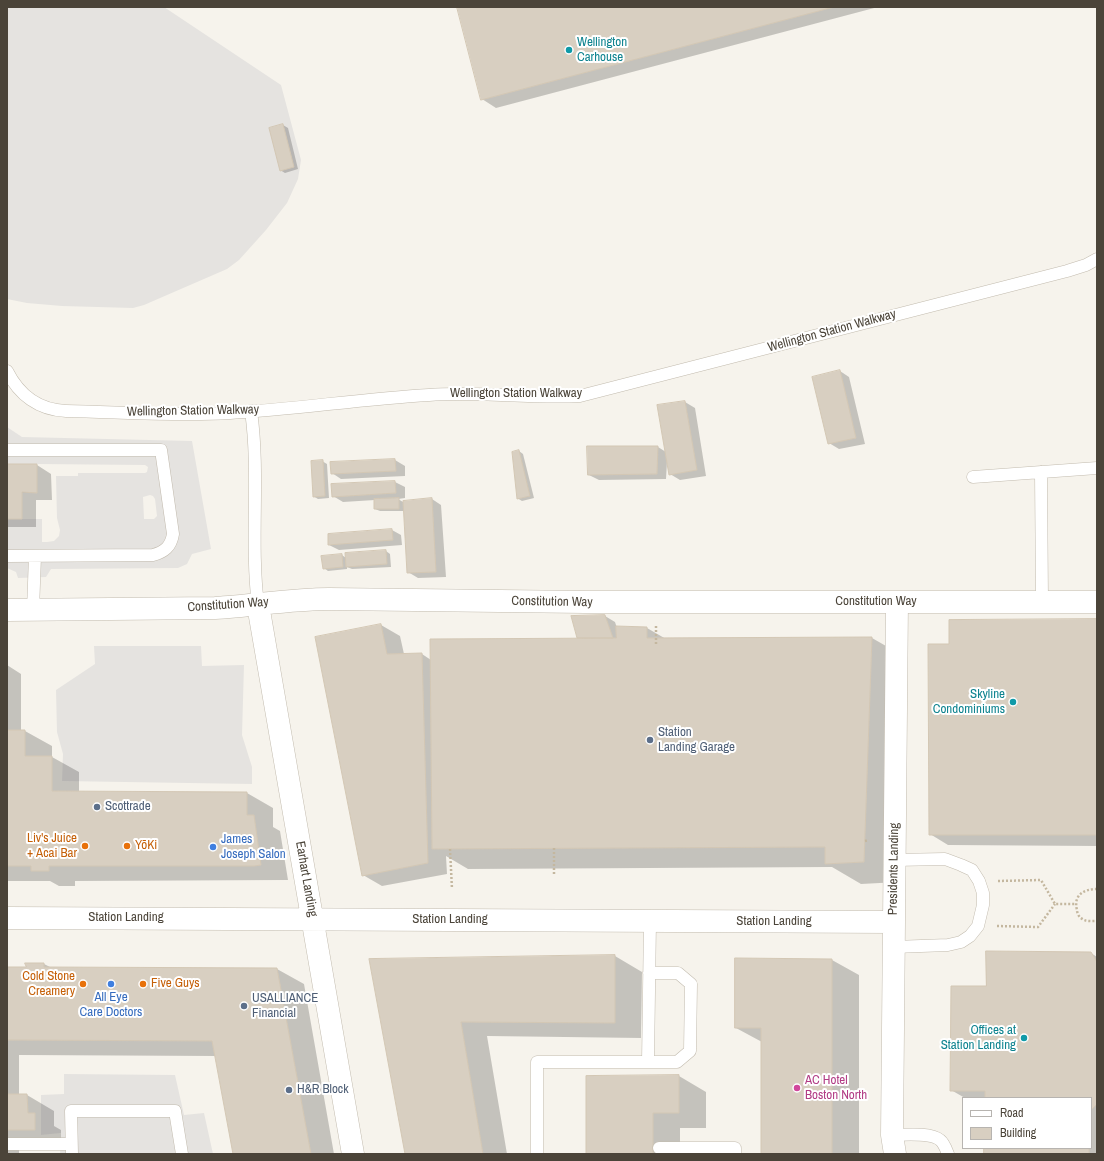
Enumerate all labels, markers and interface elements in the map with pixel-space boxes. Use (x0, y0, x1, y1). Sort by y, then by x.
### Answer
place label: Wellington Carhouse (577, 35, 627, 66)
marker: Wellington Carhouse (564, 45, 574, 55)
street label: Wellington Station Walkway (766, 306, 898, 356)
street label: Wellington Station Walkway (450, 386, 582, 402)
street label: Wellington Station Walkway (127, 402, 259, 420)
street label: Constitution Way (511, 593, 593, 611)
street label: Constitution Way (187, 594, 269, 616)
street label: Constitution Way (835, 594, 917, 610)
place label: Skyline Condominiums (933, 687, 1005, 718)
marker: Skyline Condominiums (1008, 697, 1018, 707)
place label: Station Landing Garage (658, 725, 735, 756)
marker: Station Landing Garage (645, 735, 655, 745)
place label: Scottrade (105, 799, 151, 815)
marker: Scottrade (92, 802, 102, 812)
street label: Presidents Landing (885, 823, 903, 915)
place label: Liv's Juice + Acai Bar (27, 831, 77, 862)
place label: James Joseph Salon (221, 832, 286, 863)
place label: YōKi (135, 838, 157, 854)
street label: Earhart Landing (292, 840, 320, 918)
marker: Liv's Juice + Acai Bar (80, 841, 90, 851)
marker: YōKi (122, 841, 132, 851)
marker: James Joseph Salon (208, 842, 218, 852)
street label: Station Landing (88, 910, 164, 926)
street label: Station Landing (412, 912, 488, 928)
street label: Station Landing (736, 914, 812, 930)
place label: Cold Stone Creamery (22, 969, 75, 1000)
place label: Five Guys (151, 976, 200, 992)
marker: Cold Stone Creamery (78, 979, 88, 989)
marker: All Eye Care Doctors (106, 979, 116, 989)
marker: Five Guys (138, 979, 148, 989)
place label: All Eye Care Doctors (80, 990, 142, 1021)
place label: USALLIANCE Financial (252, 991, 318, 1022)
marker: USALLIANCE Financial (239, 1001, 249, 1011)
place label: Offices at Station Landing (941, 1023, 1016, 1054)
marker: Offices at Station Landing (1019, 1033, 1029, 1043)
place label: AC Hotel Boston North (805, 1073, 867, 1104)
place label: H&R Block (297, 1082, 349, 1098)
marker: AC Hotel Boston North (792, 1083, 802, 1093)
marker: H&R Block (284, 1085, 294, 1095)
legend (962, 1097, 1092, 1149)
text: Road (1000, 1105, 1024, 1121)
text: Building (1000, 1125, 1036, 1141)

